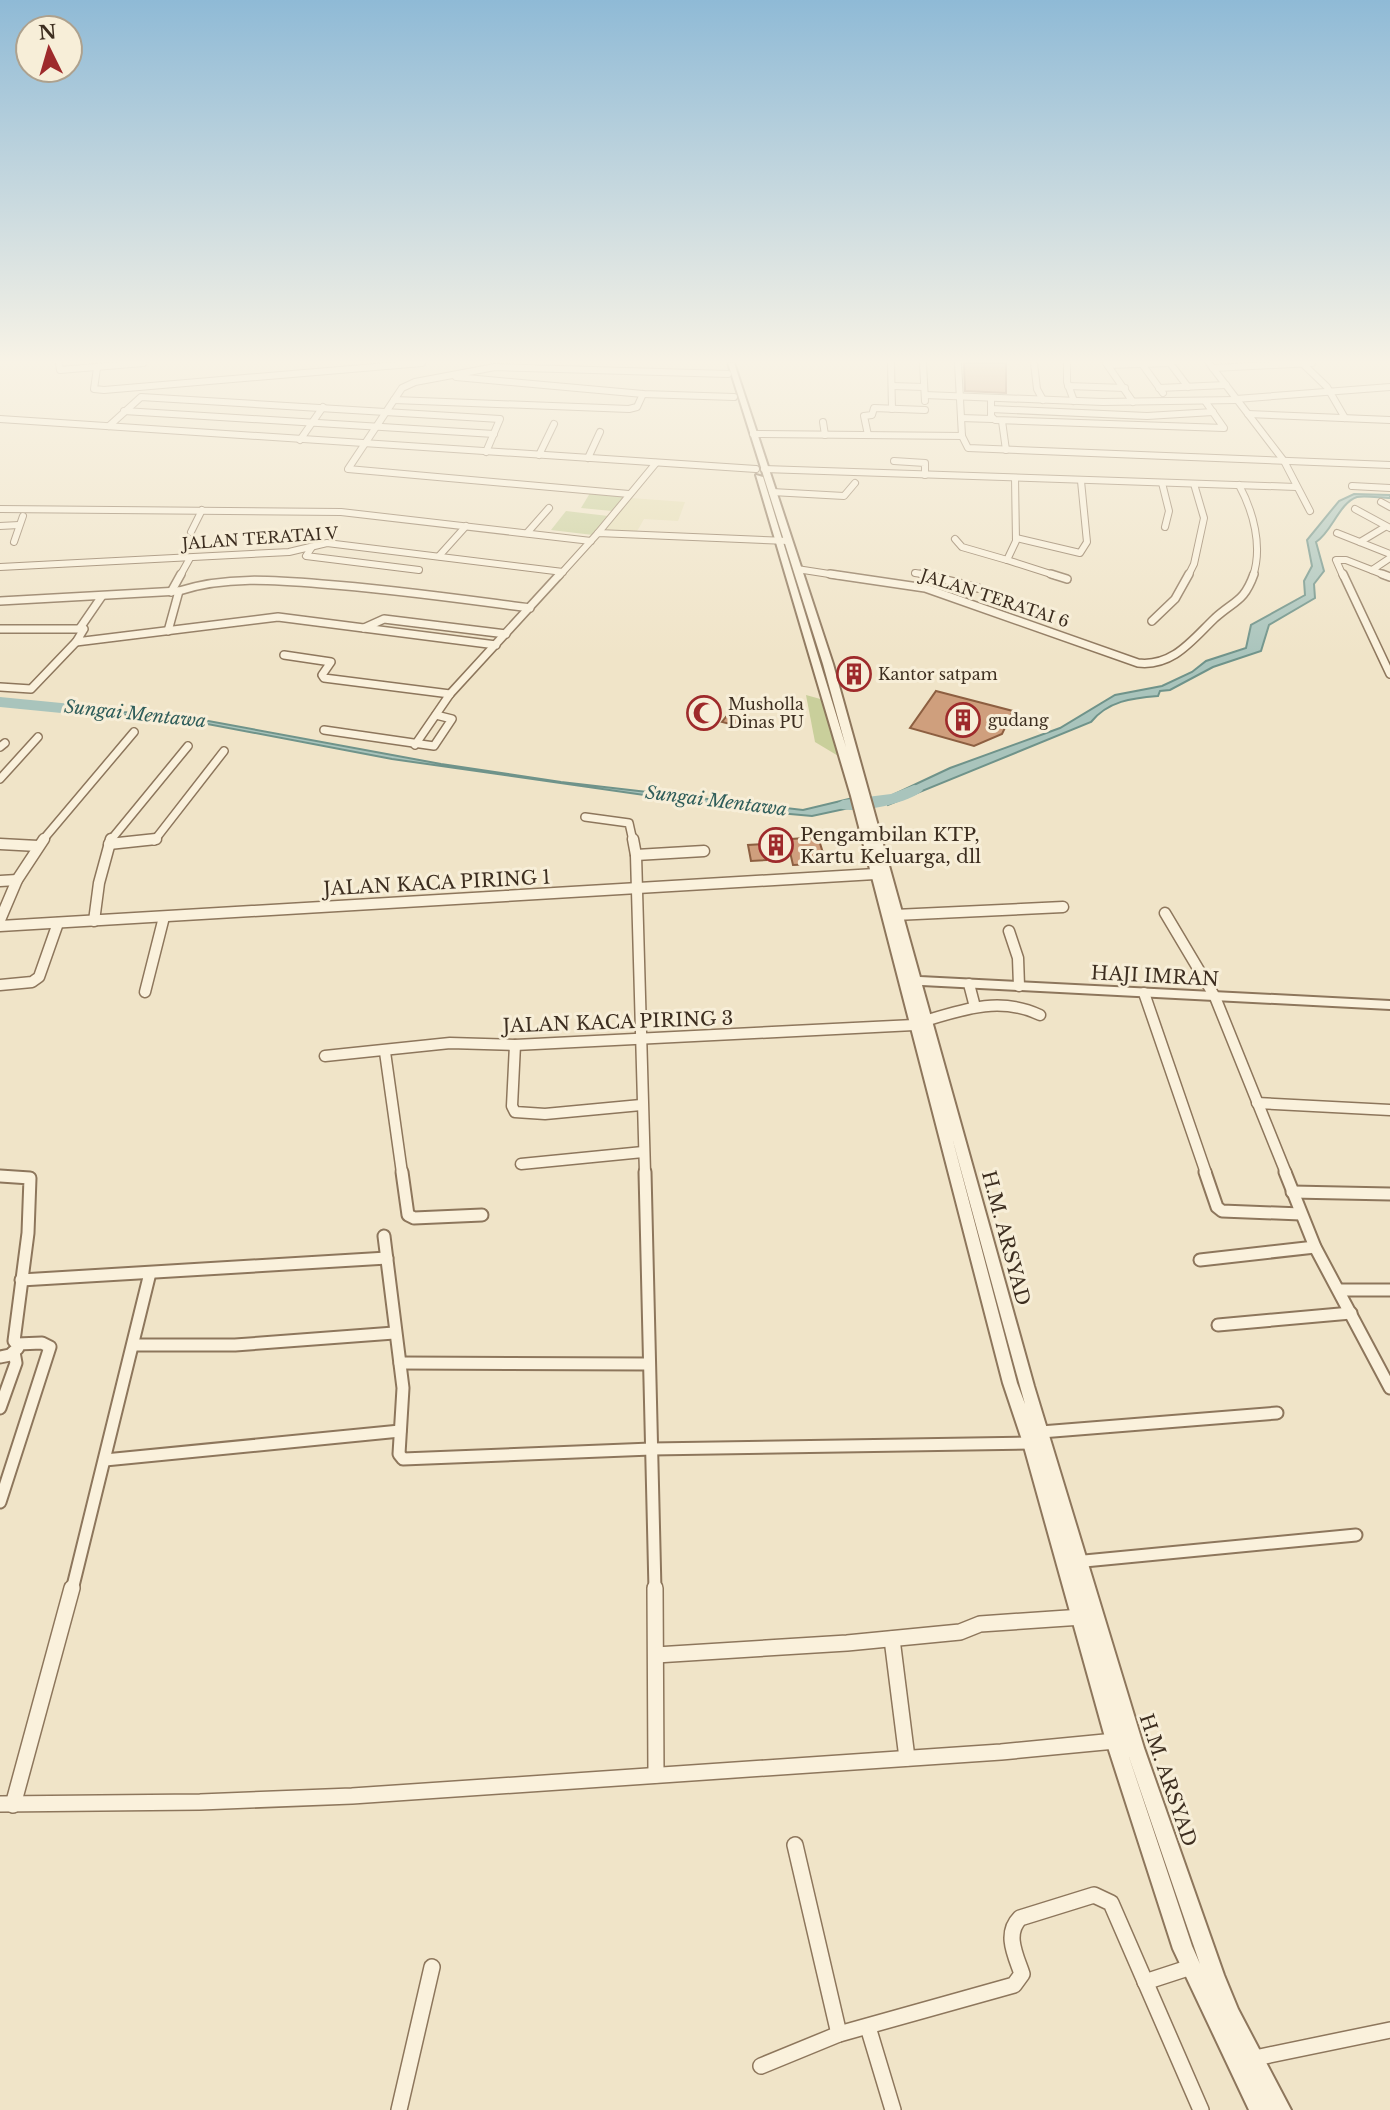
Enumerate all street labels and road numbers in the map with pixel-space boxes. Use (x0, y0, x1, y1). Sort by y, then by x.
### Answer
street label: JALAN TERATAI V (179, 523, 339, 554)
street label: JALAN TERATAI 6 (916, 564, 1072, 631)
street label: JALAN KACA PIRING 1 (320, 866, 551, 901)
street label: HAJI IMRAN (1090, 961, 1220, 991)
street label: JALAN KACA PIRING 3 (499, 1006, 734, 1038)
street label: H.M. ARSYAD (977, 1168, 1035, 1308)
street label: H.M. ARSYAD (1135, 1711, 1201, 1849)

